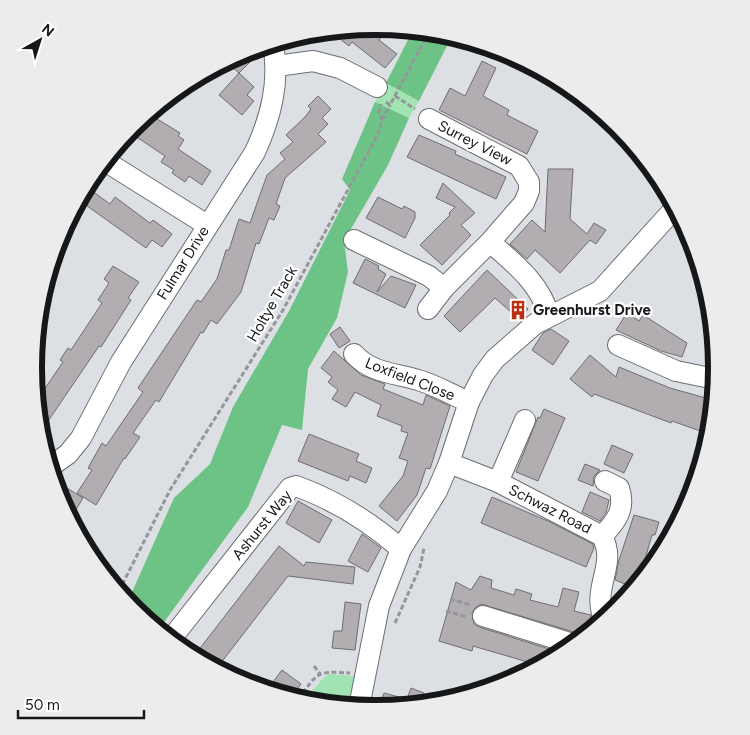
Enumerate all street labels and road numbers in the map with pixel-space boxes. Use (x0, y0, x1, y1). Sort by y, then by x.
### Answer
street label: Surrey View (435, 117, 515, 169)
street label: Fulmar Drive (153, 223, 213, 303)
street label: Holtye Track (243, 262, 301, 345)
street label: Loxfield Close (363, 354, 457, 404)
street label: Schwaz Road (506, 480, 594, 538)
street label: Ashurst Way (228, 486, 296, 564)

